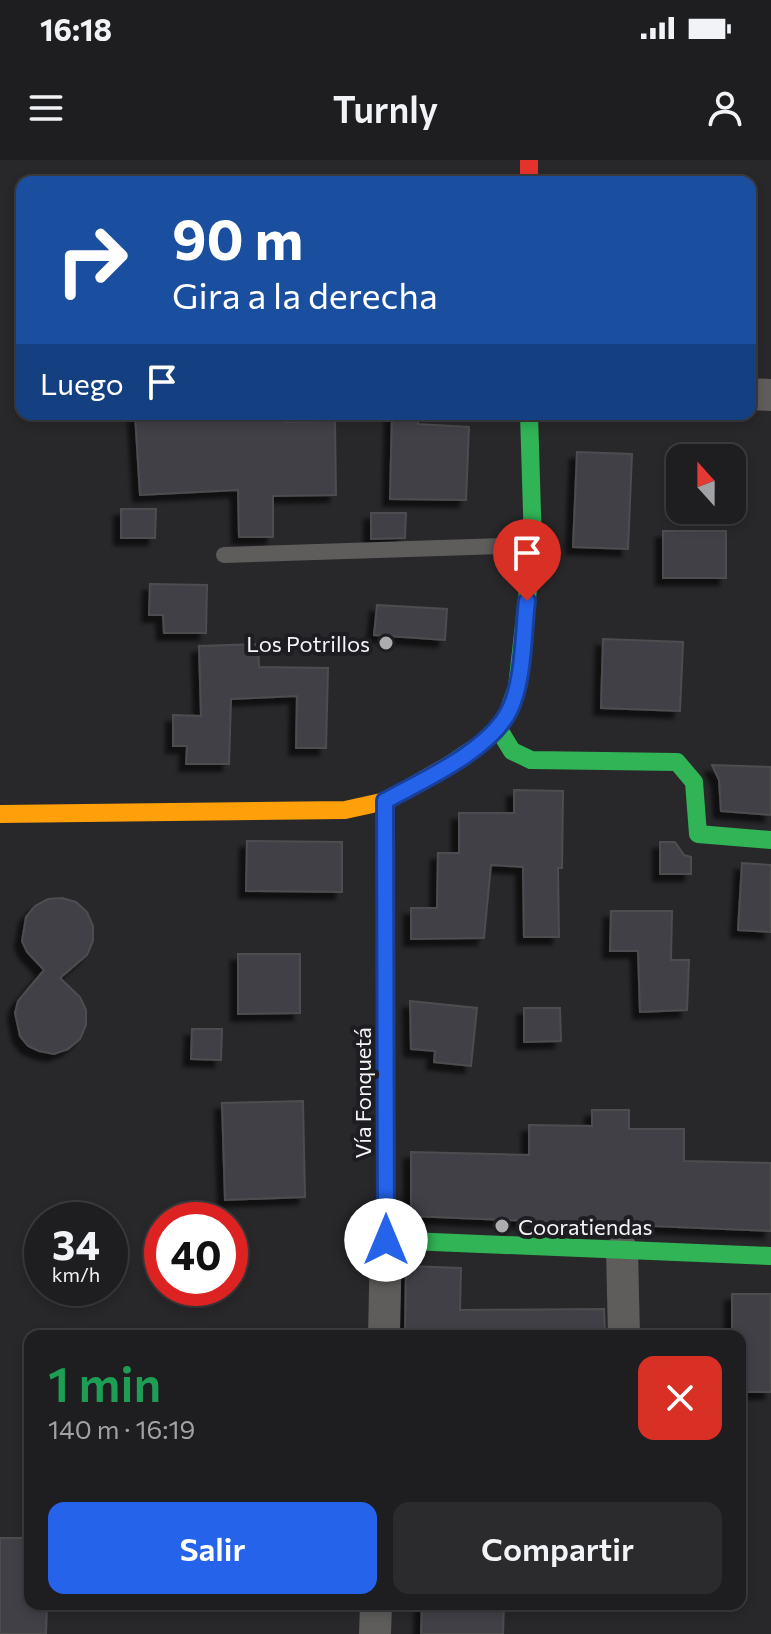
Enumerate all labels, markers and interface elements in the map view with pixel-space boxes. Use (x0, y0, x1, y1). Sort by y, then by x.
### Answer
text: 16:18 (40, 10, 112, 47)
icon: menu (24, 86, 68, 130)
text: Turnly (333, 86, 438, 130)
icon: person (703, 86, 747, 130)
text: 90 m (172, 203, 303, 272)
icon: right (40, 208, 144, 312)
text: Gira a la derecha (172, 272, 438, 316)
icon: arrive (140, 360, 184, 404)
text: Luego (40, 364, 124, 401)
north arrow (666, 444, 746, 524)
map controls (666, 444, 746, 524)
pin (493, 519, 561, 601)
icon: arrive (505, 531, 549, 575)
place label: Los Potrillos (246, 630, 370, 657)
marker: Los Potrillos (377, 634, 395, 652)
street label: Vía Fonquetá (349, 1027, 376, 1159)
position arrow (344, 1198, 428, 1282)
speed limit sign: 40 (144, 1202, 248, 1306)
place label: Cooratiendas (518, 1213, 653, 1240)
marker: Cooratiendas (493, 1217, 511, 1235)
text: 34 (52, 1219, 100, 1268)
text: km/h (52, 1262, 100, 1286)
text: 1 min (48, 1353, 161, 1412)
button: close (638, 1356, 722, 1440)
text: 140 m · 16:19 (48, 1413, 195, 1444)
button: Salir (48, 1502, 377, 1594)
button: Compartir (393, 1502, 722, 1594)

